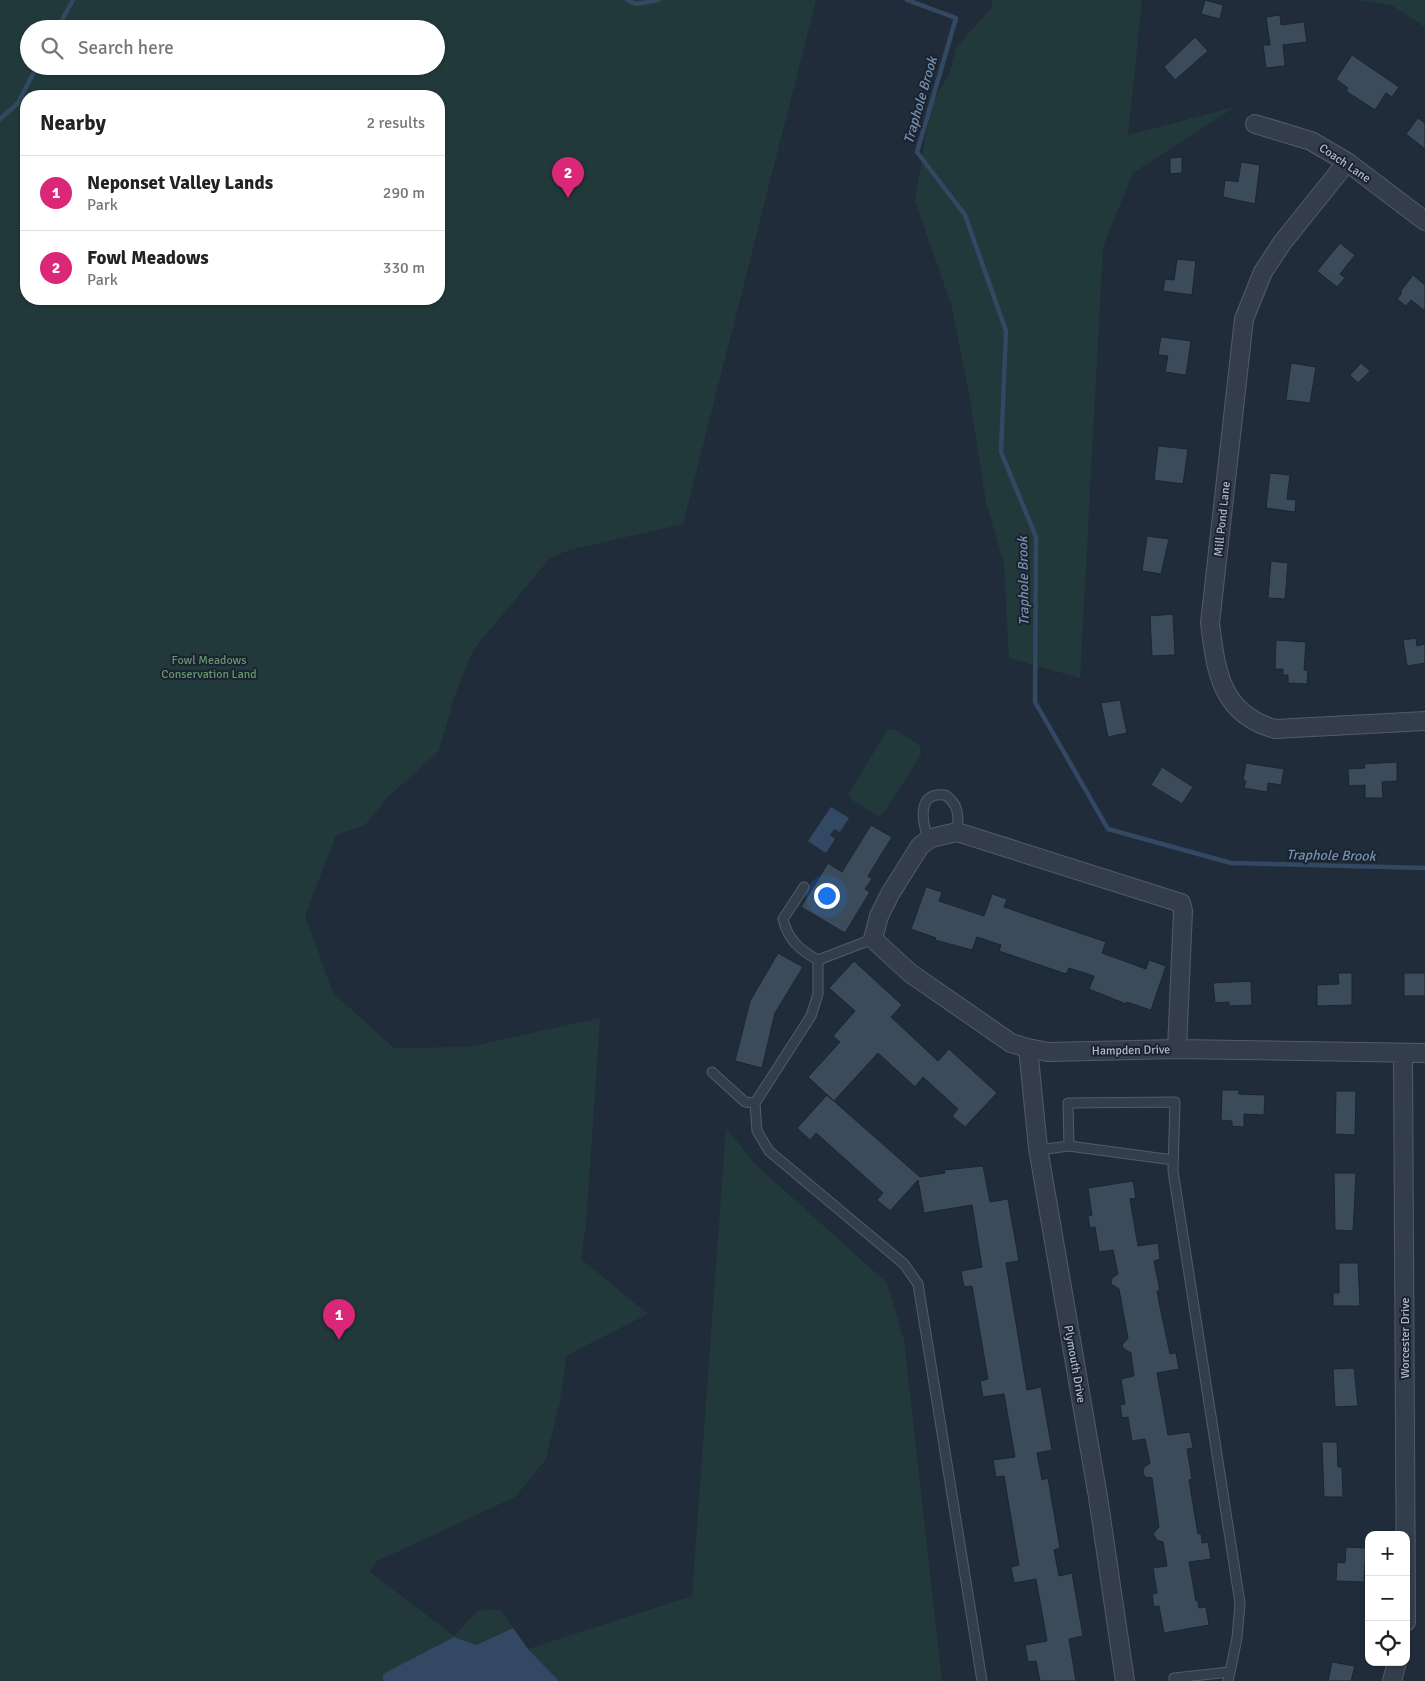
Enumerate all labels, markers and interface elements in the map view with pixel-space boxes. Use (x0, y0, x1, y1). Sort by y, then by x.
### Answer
search box (20, 20, 445, 75)
icon: search (38, 34, 66, 62)
text: Search here (78, 36, 174, 60)
water label: Traphole Brook (900, 53, 942, 145)
text: Nearby (40, 110, 106, 136)
text: 2 results (366, 113, 425, 133)
street label: Coach Lane (1316, 141, 1373, 186)
pin: 2 (552, 157, 584, 198)
text: Neponset Valley Lands (87, 171, 273, 195)
text: 1 (52, 183, 60, 203)
text: 290 m (383, 183, 425, 203)
text: Park (87, 195, 118, 215)
text: Fowl Meadows (87, 246, 209, 270)
text: 2 (52, 258, 60, 278)
text: 330 m (383, 258, 425, 278)
text: Park (87, 270, 118, 290)
street label: Mill Pond Lane (1211, 481, 1234, 557)
water label: Traphole Brook (1014, 534, 1033, 626)
park label: Fowl Meadows Conservation Land (161, 653, 257, 682)
water label: Traphole Brook (1286, 846, 1378, 865)
your location (814, 883, 840, 909)
street label: Hampden Drive (1092, 1042, 1170, 1059)
street label: Worcester Drive (1398, 1298, 1413, 1379)
pin: 1 (323, 1299, 355, 1340)
street label: Plymouth Drive (1060, 1324, 1089, 1404)
map controls (1365, 1531, 1410, 1666)
button: + (1365, 1531, 1410, 1576)
button: − (1365, 1576, 1410, 1621)
button: locate (1365, 1621, 1410, 1666)

